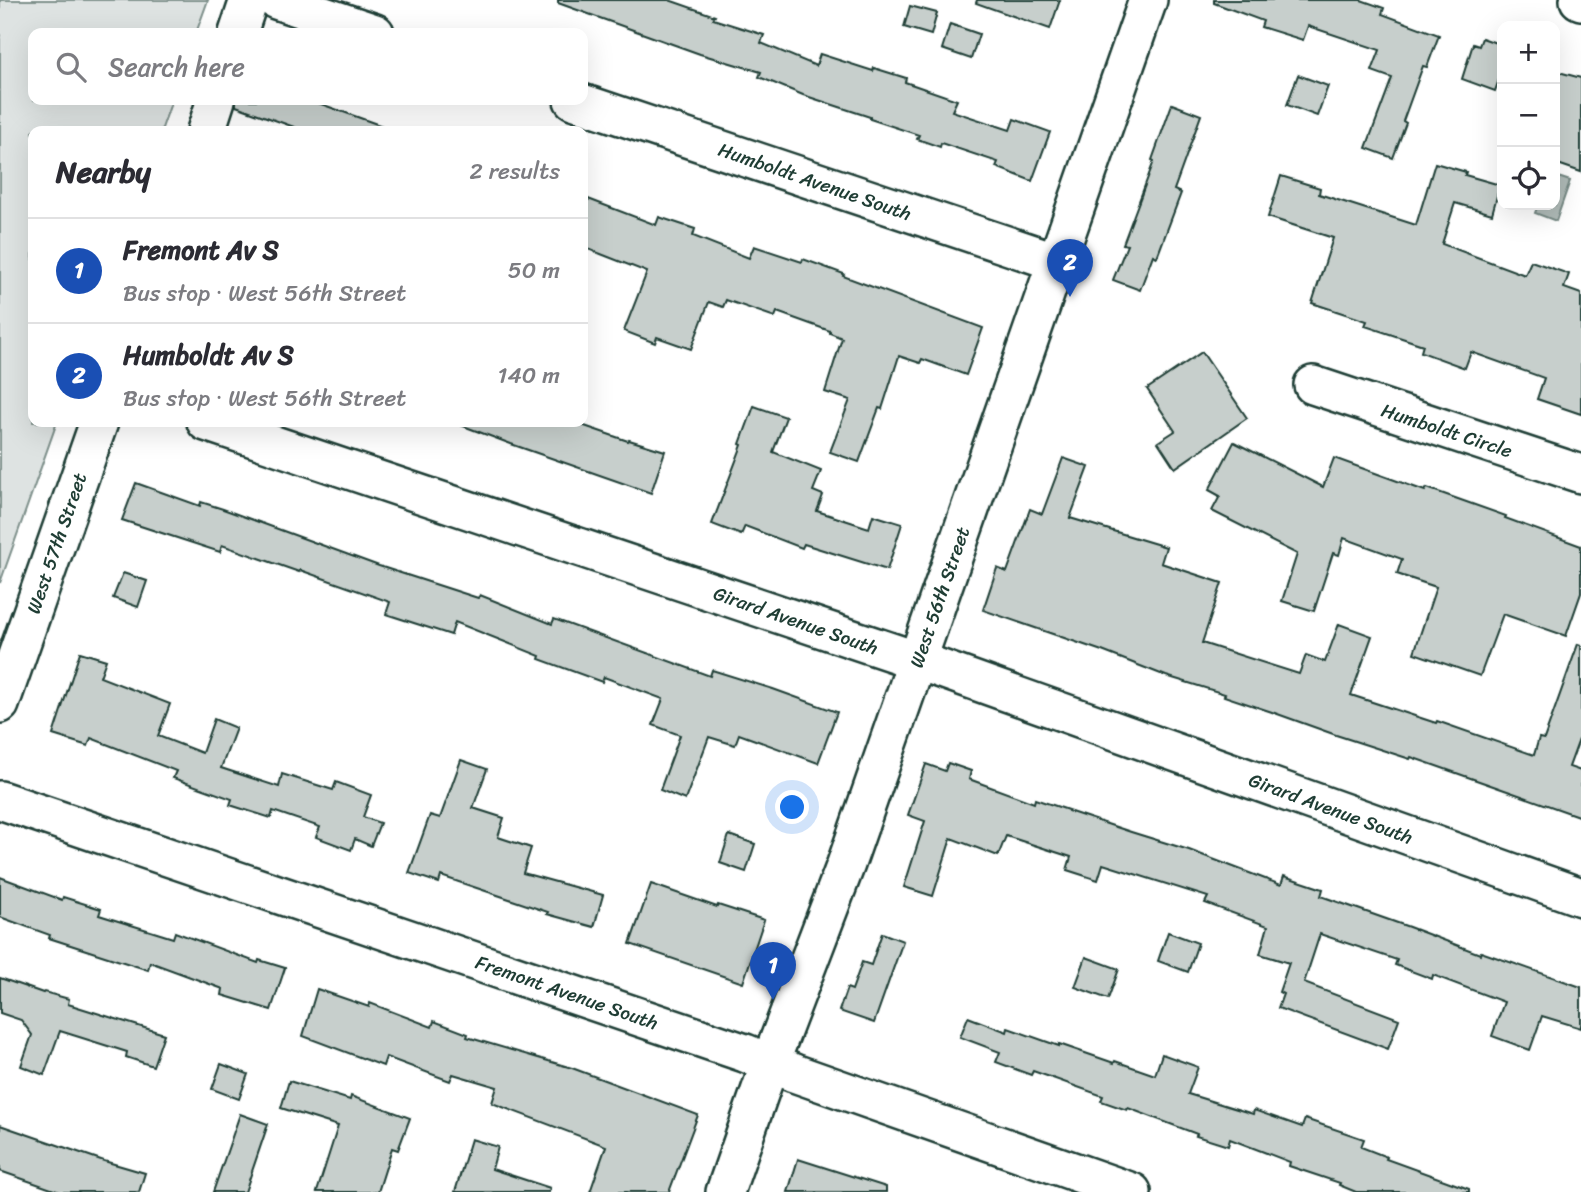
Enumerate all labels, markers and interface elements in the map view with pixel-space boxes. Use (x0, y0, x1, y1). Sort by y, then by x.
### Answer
map controls (1497, 21, 1560, 210)
button: + (1497, 21, 1560, 84)
search box (28, 28, 588, 105)
text: Search here (108, 44, 245, 90)
icon: search (52, 48, 90, 86)
button: − (1497, 84, 1560, 147)
street label: Humboldt Avenue South (714, 133, 916, 230)
text: Nearby (56, 145, 151, 199)
button: locate (1497, 147, 1560, 210)
text: 2 results (469, 151, 560, 192)
text: Fremont Av S (123, 227, 279, 273)
pin: 2 (1047, 239, 1093, 297)
text: 1 (74, 250, 84, 291)
text: 50 m (508, 250, 560, 291)
text: Bus stop · West 56th Street (123, 273, 406, 314)
text: Humboldt Av S (123, 332, 294, 378)
text: 2 (72, 355, 86, 396)
text: 140 m (498, 355, 560, 396)
text: Bus stop · West 56th Street (123, 378, 406, 419)
street label: Humboldt Circle (1377, 394, 1517, 467)
street label: West 57th Street (17, 468, 96, 618)
street label: West 56th Street (900, 522, 979, 672)
street label: Girard Avenue South (709, 577, 883, 664)
street label: Girard Avenue South (1244, 763, 1418, 853)
your location (775, 790, 809, 824)
pin: 1 (750, 942, 796, 1000)
street label: Fremont Avenue South (471, 946, 663, 1039)

